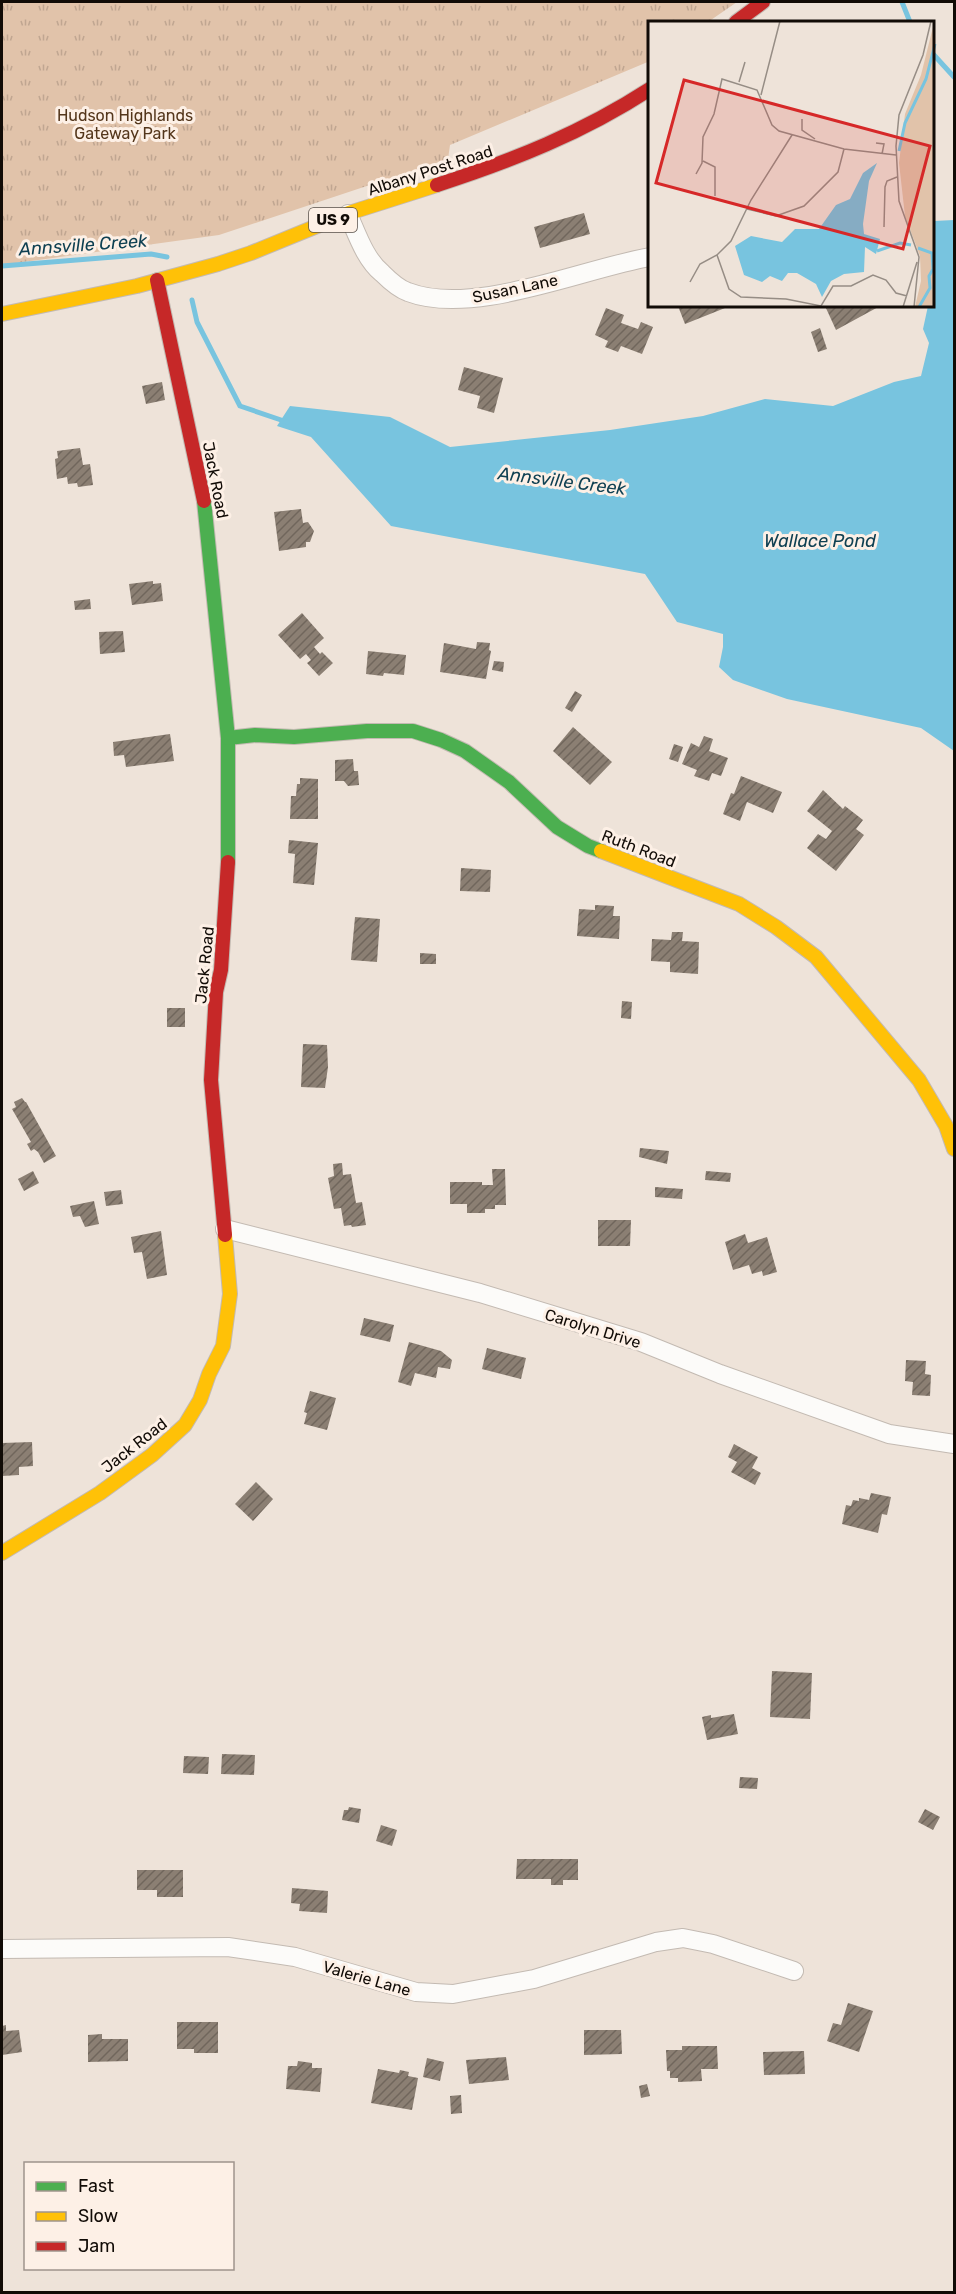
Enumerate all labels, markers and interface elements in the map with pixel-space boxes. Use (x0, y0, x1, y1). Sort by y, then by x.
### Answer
inset map (648, 21, 935, 308)
park label: Hudson Highlands Gateway Park (57, 106, 193, 143)
street label: Albany Post Road (365, 141, 495, 200)
road number: US 9 (309, 208, 357, 232)
water label: Annsville Creek (17, 229, 149, 261)
street label: Susan Lane (471, 270, 560, 307)
street label: Jack Road (199, 440, 232, 520)
water label: Annsville Creek (496, 462, 628, 500)
water label: Wallace Pond (764, 530, 876, 552)
street label: Ruth Road (599, 826, 679, 871)
street label: Jack Road (191, 925, 218, 1005)
street label: Carolyn Drive (543, 1305, 643, 1352)
street label: Jack Road (98, 1414, 171, 1477)
street label: Valerie Lane (321, 1957, 413, 2000)
legend (24, 2162, 234, 2270)
text: Fast (78, 2175, 114, 2197)
text: Slow (78, 2205, 118, 2227)
text: Jam (78, 2235, 115, 2257)

